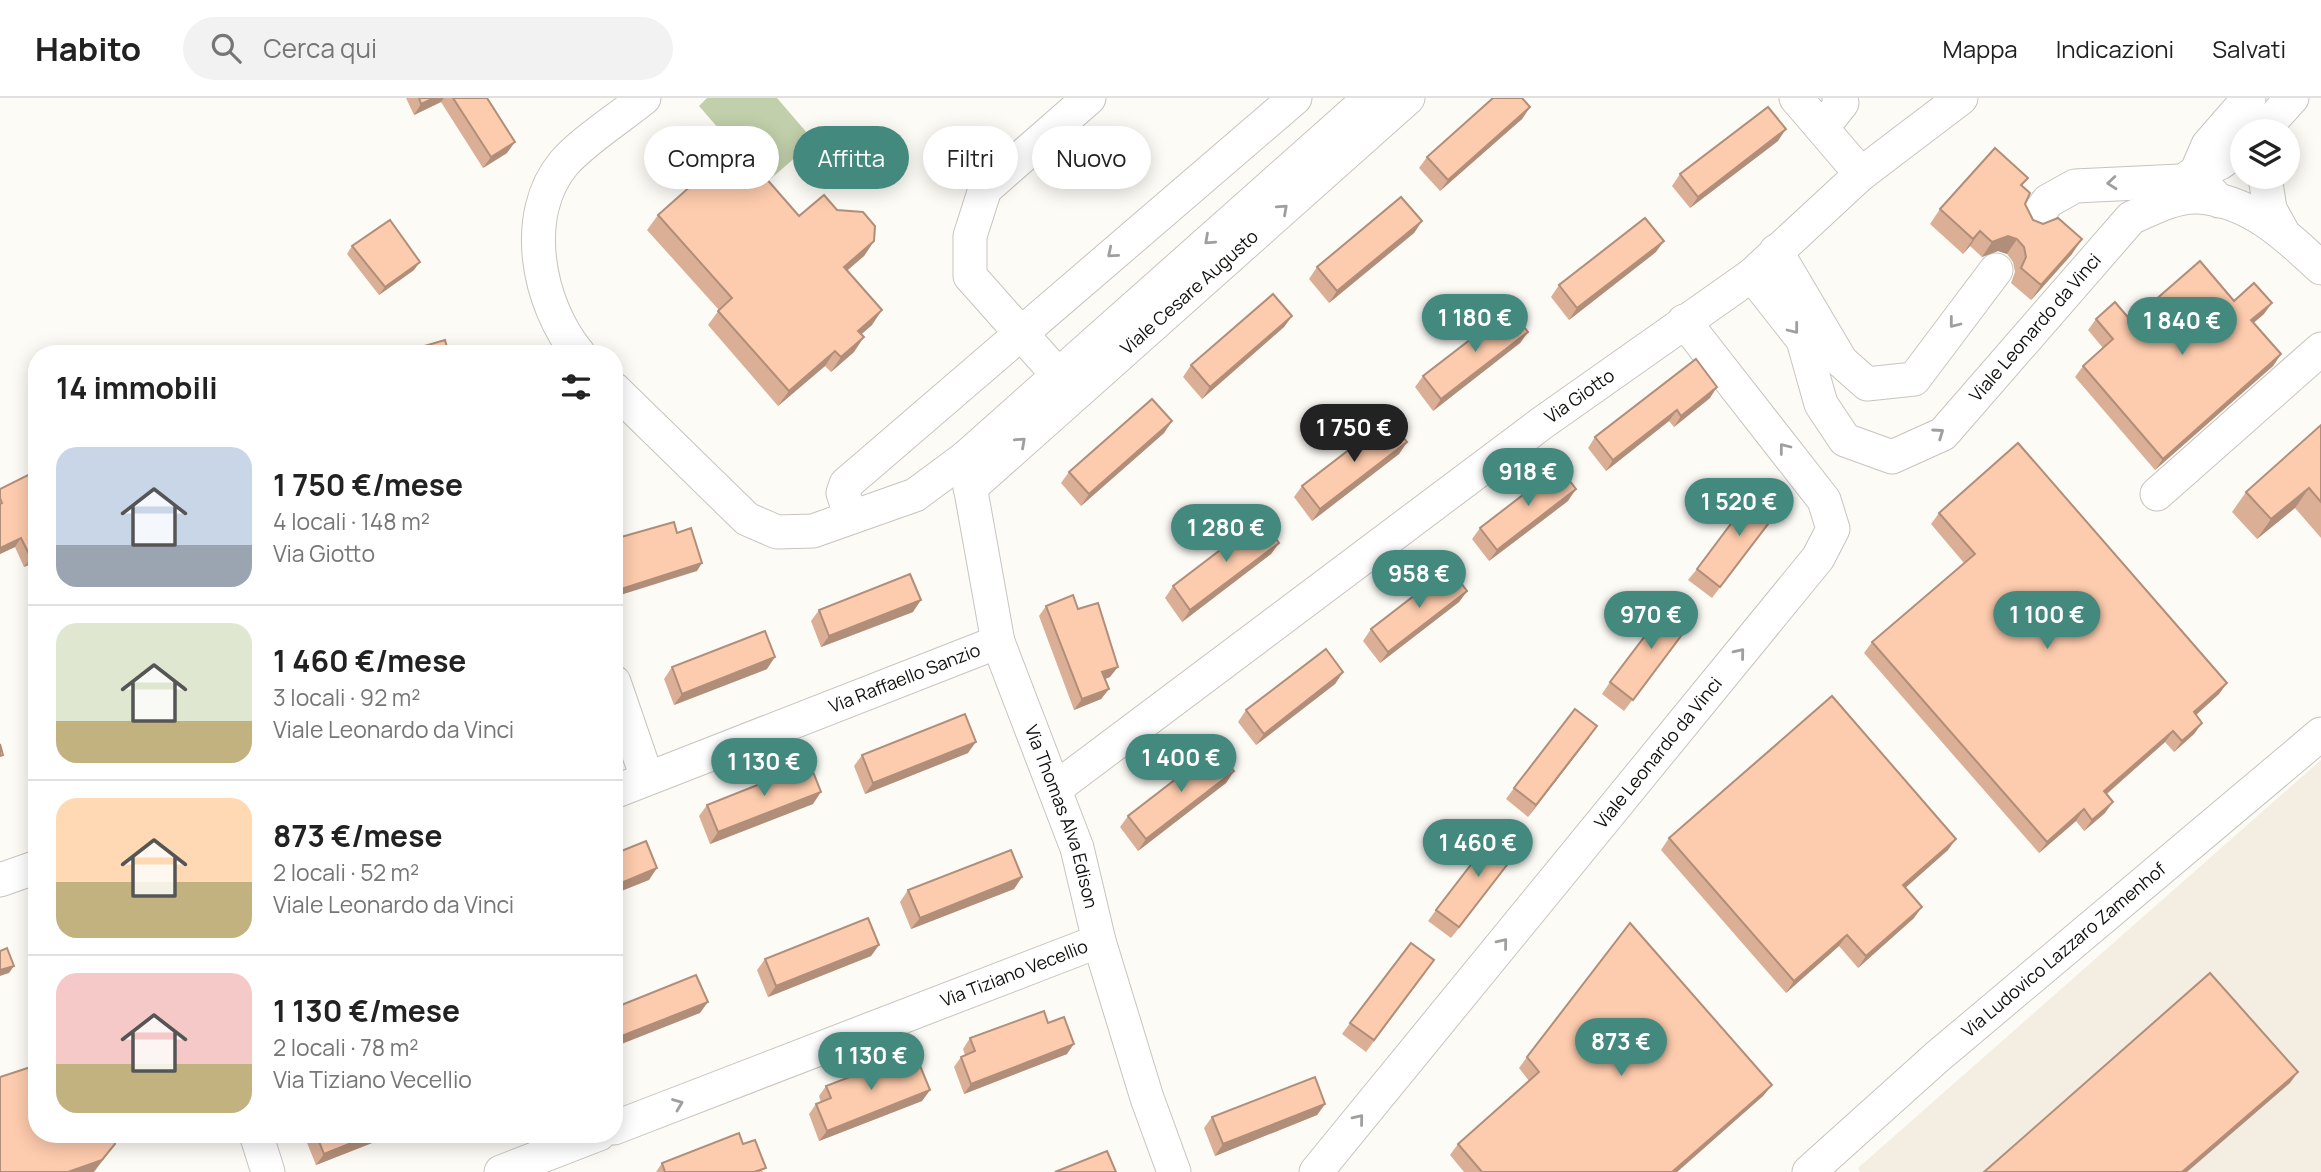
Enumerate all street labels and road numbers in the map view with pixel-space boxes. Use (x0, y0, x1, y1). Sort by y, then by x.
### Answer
street label: Viale Cesare Augusto (1115, 224, 1263, 360)
street label: Viale Leonardo da Vinci (1964, 248, 2106, 406)
street label: Via Giotto (1540, 363, 1619, 428)
street label: Via Raffaello Sanzio (825, 637, 983, 718)
street label: Viale Leonardo da Vinci (1589, 672, 1727, 833)
street label: Via Thomas Alva Edison (1020, 721, 1104, 911)
street label: Via Ludovico Lazzaro Zamenhof (1956, 856, 2171, 1042)
street label: Via Tiziano Vecellio (937, 934, 1091, 1012)

